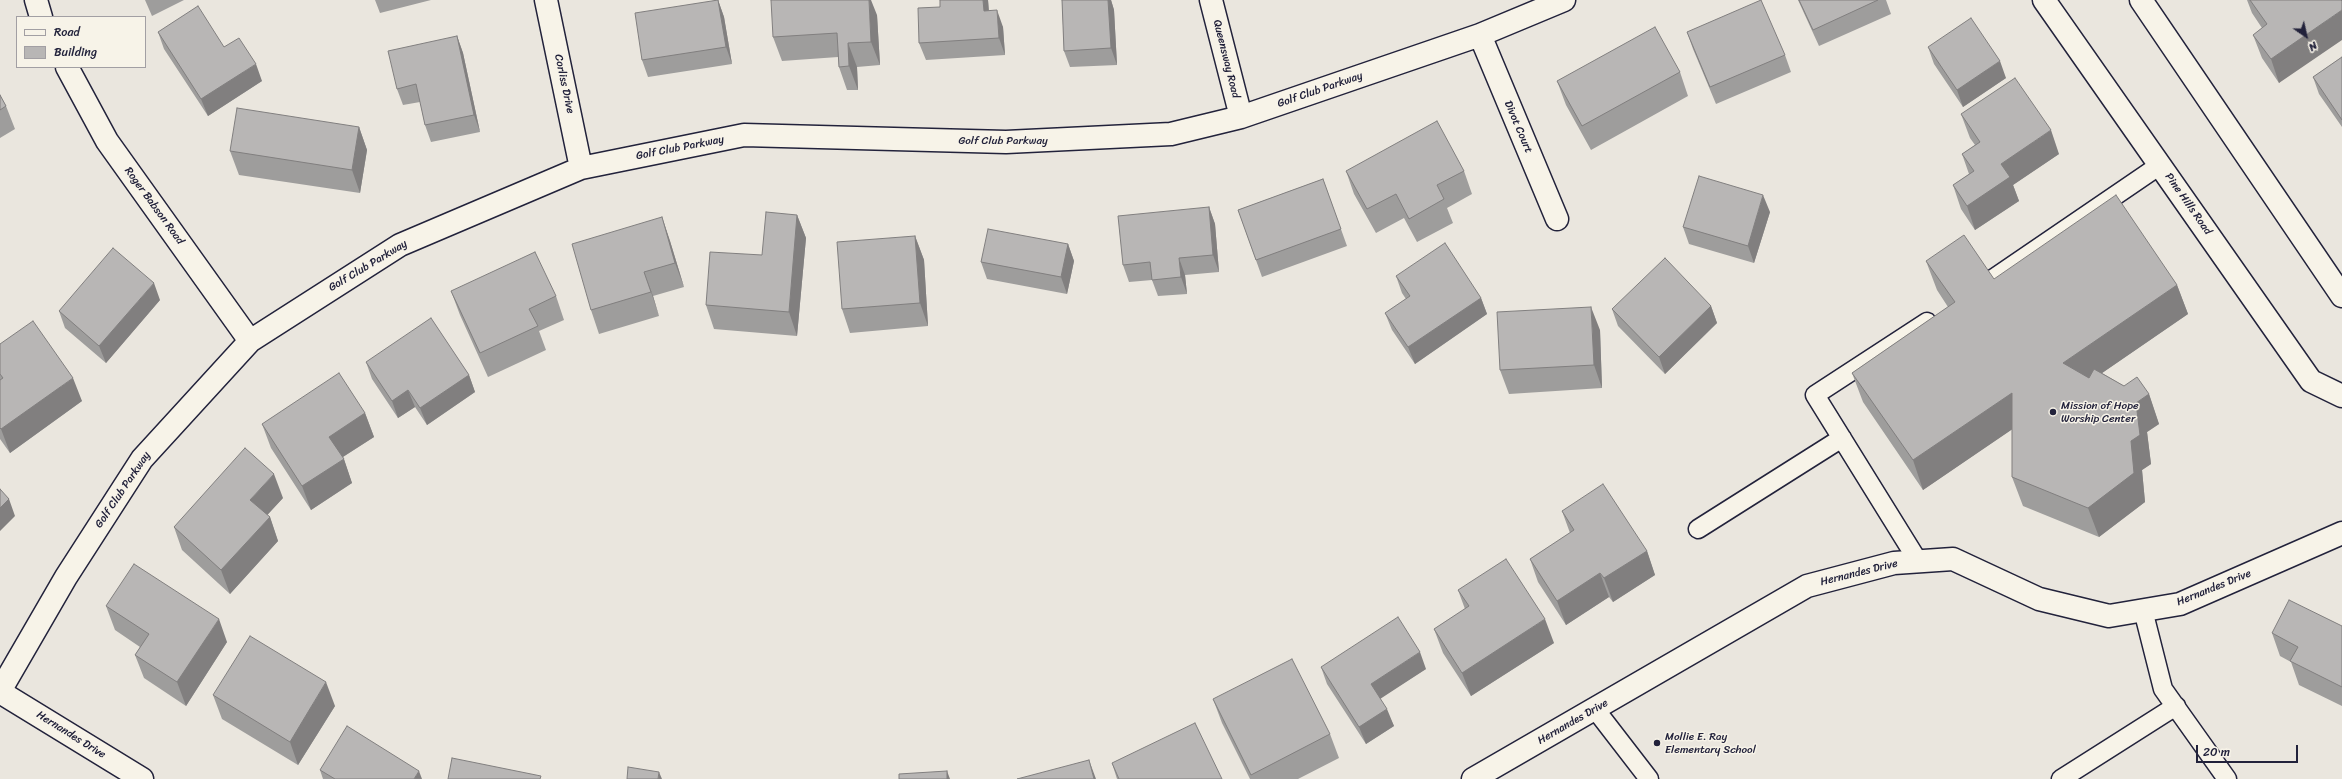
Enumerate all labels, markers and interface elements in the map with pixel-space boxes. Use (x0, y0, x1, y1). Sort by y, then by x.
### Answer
legend (16, 16, 146, 68)
north arrow (2286, 16, 2326, 56)
street label: Queensway Road (1210, 18, 1242, 100)
text: Road (54, 21, 80, 43)
text: N (2305, 36, 2321, 56)
text: Building (54, 41, 97, 63)
street label: Corliss Drive (551, 53, 577, 115)
street label: Golf Club Parkway (1276, 69, 1364, 111)
street label: Divot Court (1501, 99, 1535, 155)
street label: Golf Club Parkway (635, 133, 725, 163)
street label: Golf Club Parkway (958, 134, 1048, 148)
street label: Roger Babson Road (122, 165, 186, 247)
street label: Pine Hills Road (2162, 171, 2214, 237)
street label: Golf Club Parkway (326, 237, 410, 295)
place label: Mission of Hope Worship Center (2061, 399, 2139, 425)
marker: Mission of Hope Worship Center (2048, 407, 2058, 417)
street label: Golf Club Parkway (93, 449, 153, 531)
street label: Hernandes Drive (1819, 557, 1899, 589)
street label: Hernandes Drive (2175, 567, 2253, 609)
street label: Hernandes Drive (1535, 696, 1611, 748)
street label: Hernandes Drive (34, 708, 108, 762)
place label: Mollie E. Ray Elementary School (1665, 730, 1756, 756)
scale bar (2198, 737, 2300, 763)
marker: Mollie E. Ray Elementary School (1652, 738, 1662, 748)
text: 20 m (2203, 741, 2230, 763)

